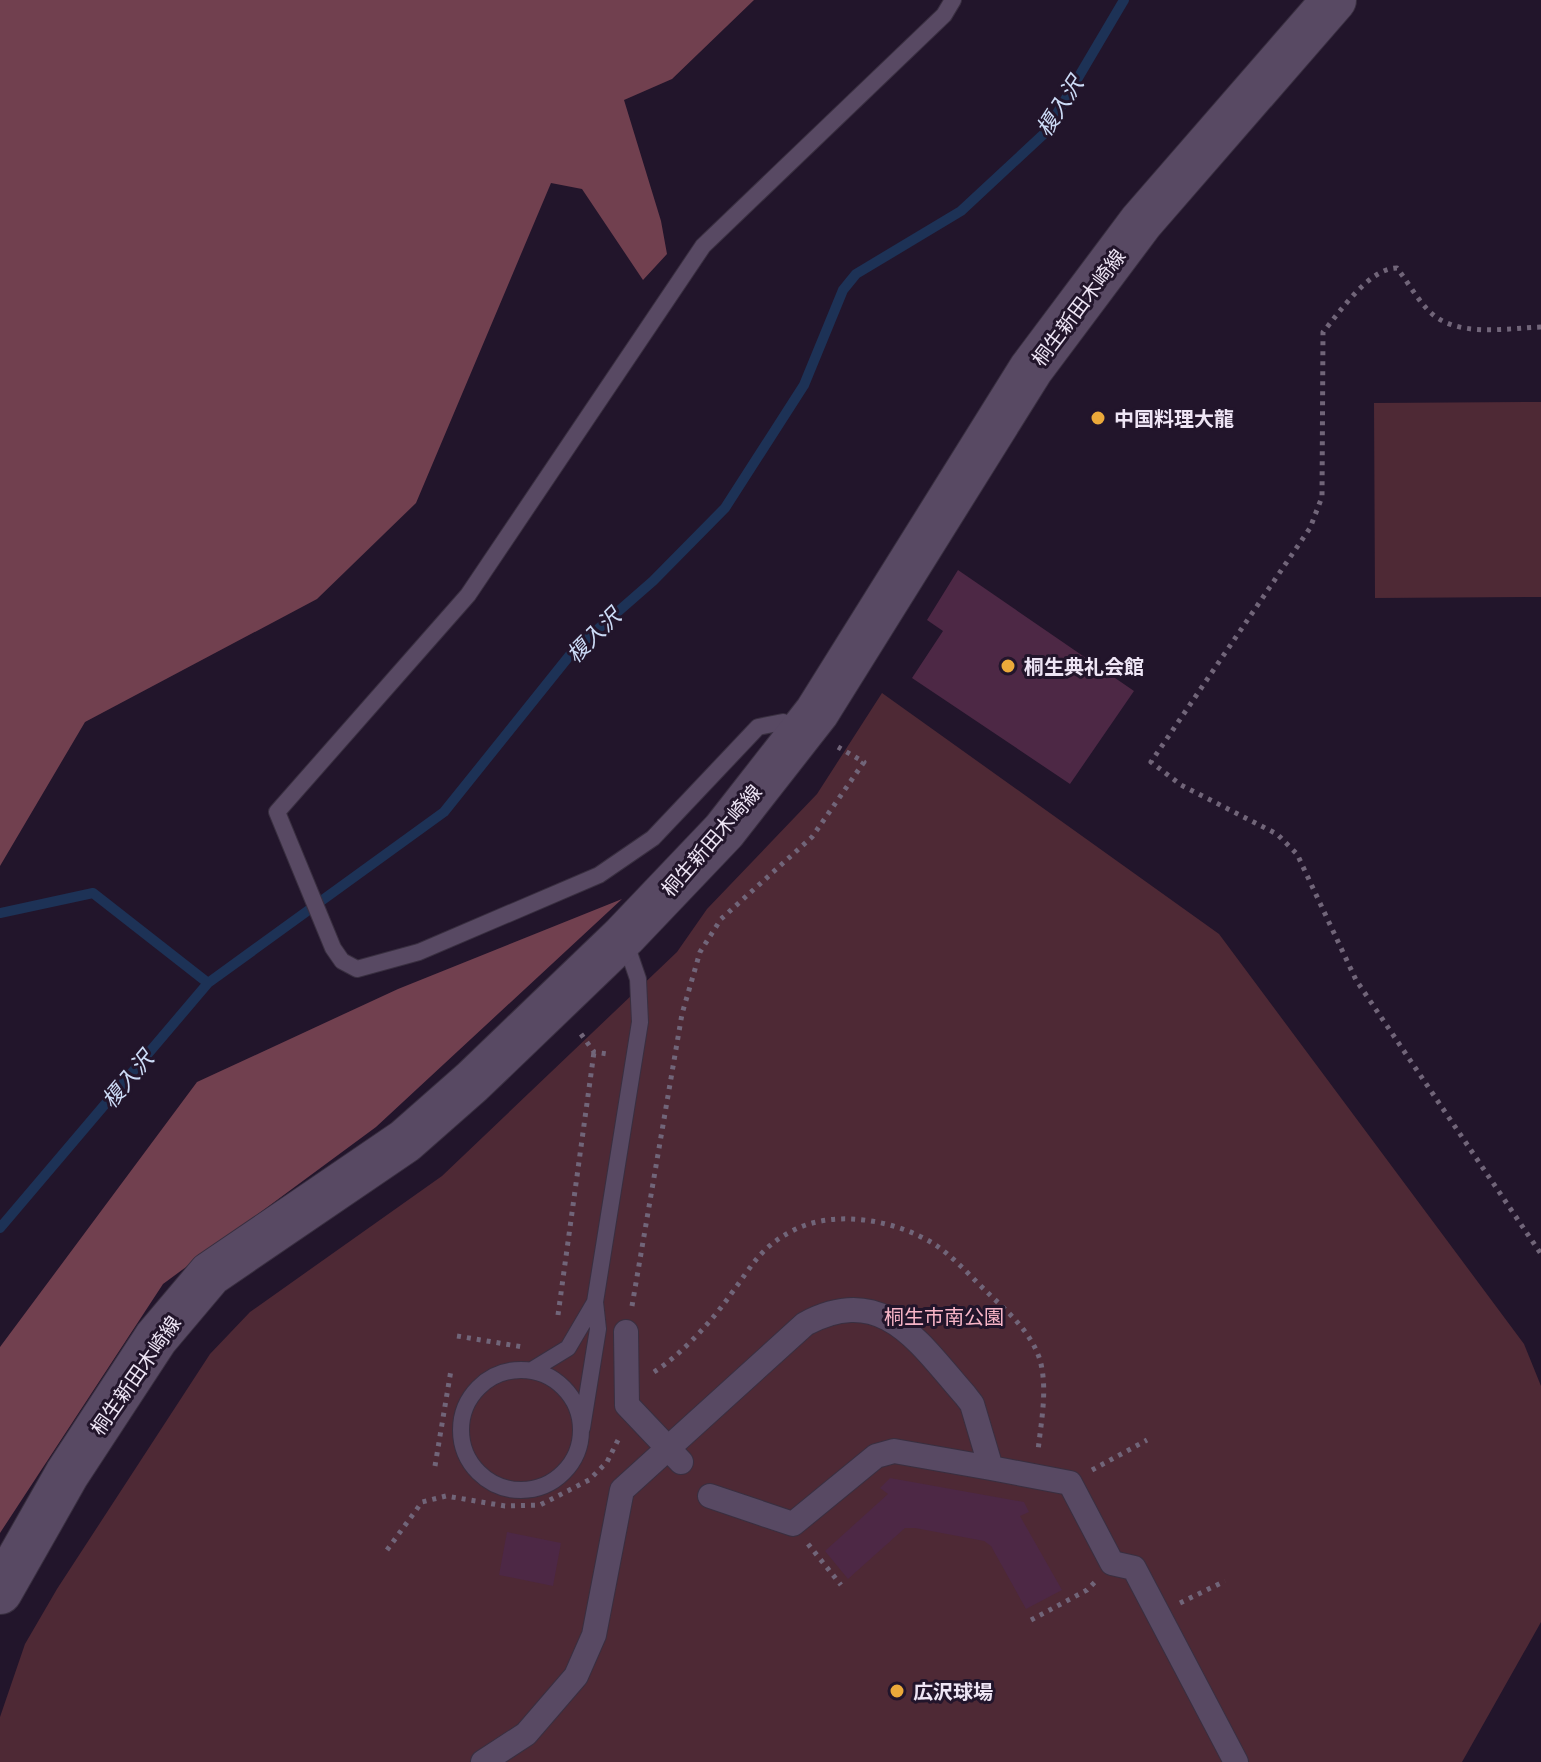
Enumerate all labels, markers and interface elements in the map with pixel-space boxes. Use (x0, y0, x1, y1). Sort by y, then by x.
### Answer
water label: 榎入沢 (1030, 68, 1090, 141)
street label: 桐生新田木崎線 (1026, 244, 1130, 370)
place label: 中国料理大龍 (1114, 406, 1234, 430)
marker: 中国料理大龍 (1089, 409, 1107, 427)
water label: 榎入沢 (560, 600, 628, 668)
place label: 桐生典礼会館 (1024, 654, 1144, 678)
marker: 桐生典礼会館 (999, 657, 1017, 675)
street label: 桐生新田木崎線 (656, 779, 766, 901)
water label: 榎入沢 (95, 1043, 160, 1113)
park label: 桐生市南公園 (884, 1304, 1004, 1328)
street label: 桐生新田木崎線 (85, 1311, 185, 1439)
place label: 広沢球場 (913, 1679, 993, 1703)
marker: 広沢球場 (888, 1682, 906, 1700)

